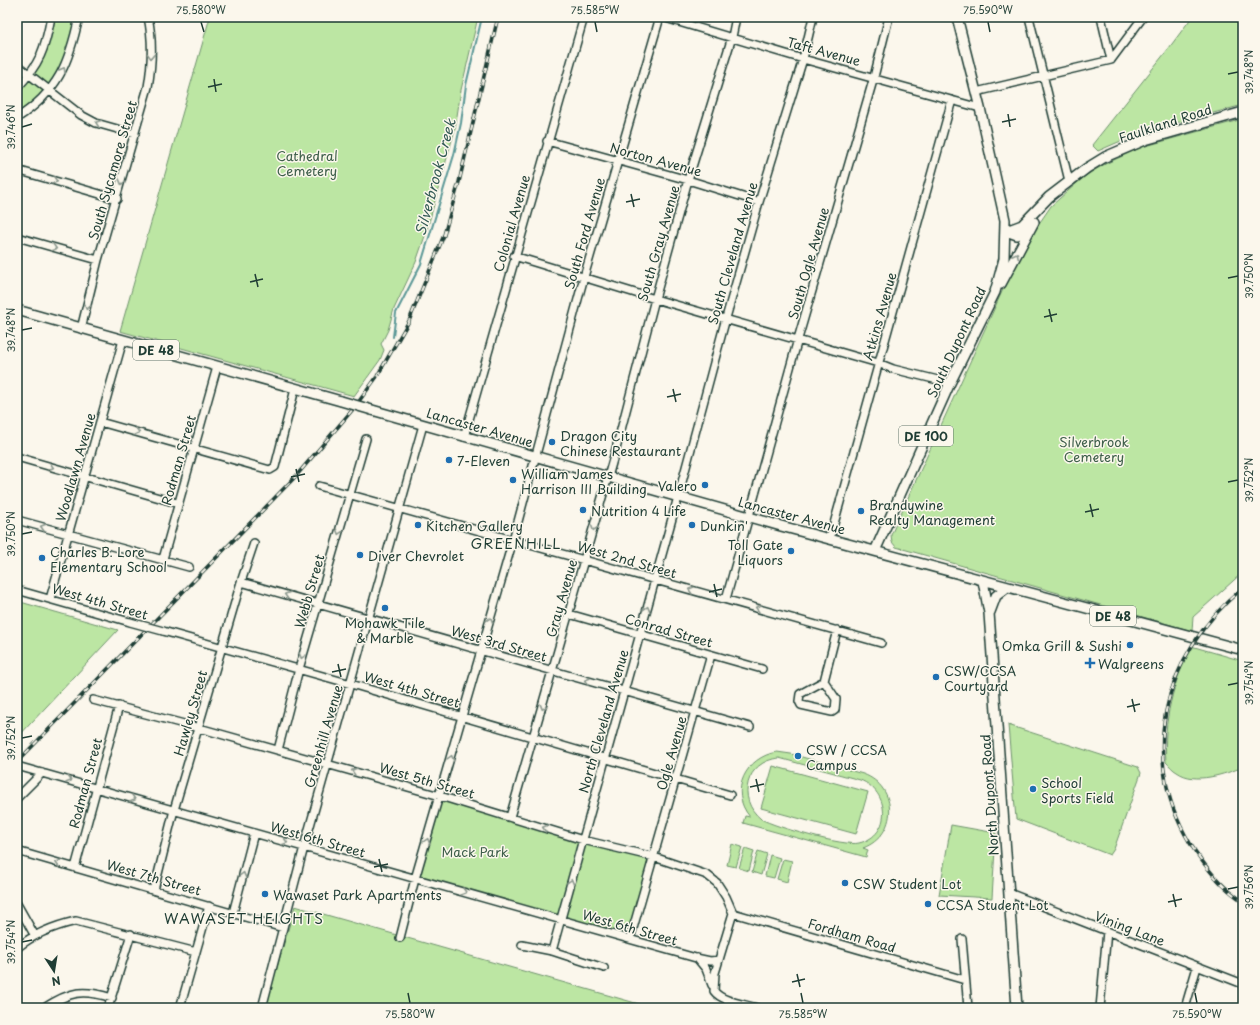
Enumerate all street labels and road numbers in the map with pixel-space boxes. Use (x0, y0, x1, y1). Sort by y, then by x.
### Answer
street label: Taft Avenue (785, 32, 863, 70)
street label: South Sycamore Street (83, 98, 141, 242)
street label: Faulkland Road (1116, 99, 1214, 147)
street label: Norton Avenue (608, 138, 704, 180)
street label: Colonial Avenue (488, 172, 534, 274)
street label: South Ford Avenue (559, 175, 609, 291)
street label: South Cleveland Avenue (703, 180, 761, 326)
street label: South Gray Avenue (632, 183, 684, 303)
street label: South Ogle Avenue (783, 205, 833, 321)
street label: Atkins Avenue (857, 270, 901, 362)
street label: South Dupont Road (922, 284, 990, 400)
road number: DE 48 (133, 340, 179, 360)
street label: Lancaster Avenue (424, 403, 536, 451)
street label: Woodlawn Avenue (50, 410, 100, 524)
street label: Rodman Street (156, 413, 200, 507)
road number: DE 100 (899, 426, 953, 446)
street label: Lancaster Avenue (736, 492, 848, 538)
street label: West 2nd Street (575, 536, 679, 582)
street label: Webb Street (289, 552, 329, 630)
street label: Gray Avenue (541, 557, 581, 639)
street label: West 4th Street (50, 578, 150, 624)
road number: DE 48 (1090, 606, 1136, 626)
street label: Conrad Street (623, 608, 715, 652)
street label: West 3rd Street (449, 620, 549, 666)
street label: North Cleveland Avenue (573, 647, 633, 795)
street label: West 4th Street (362, 666, 462, 712)
street label: Hawley Street (169, 668, 211, 758)
street label: Greenhill Avenue (299, 682, 347, 790)
street label: Ogle Avenue (651, 714, 691, 792)
street label: North Dupont Road (975, 734, 1003, 856)
street label: Rodman Street (64, 735, 106, 830)
street label: West 5th Street (377, 757, 477, 803)
street label: West 6th Street (268, 816, 368, 862)
street label: West 7th Street (104, 854, 204, 900)
street label: West 6th Street (580, 904, 680, 950)
street label: Vining Lane (1092, 906, 1168, 950)
street label: Fordham Road (806, 913, 898, 957)

